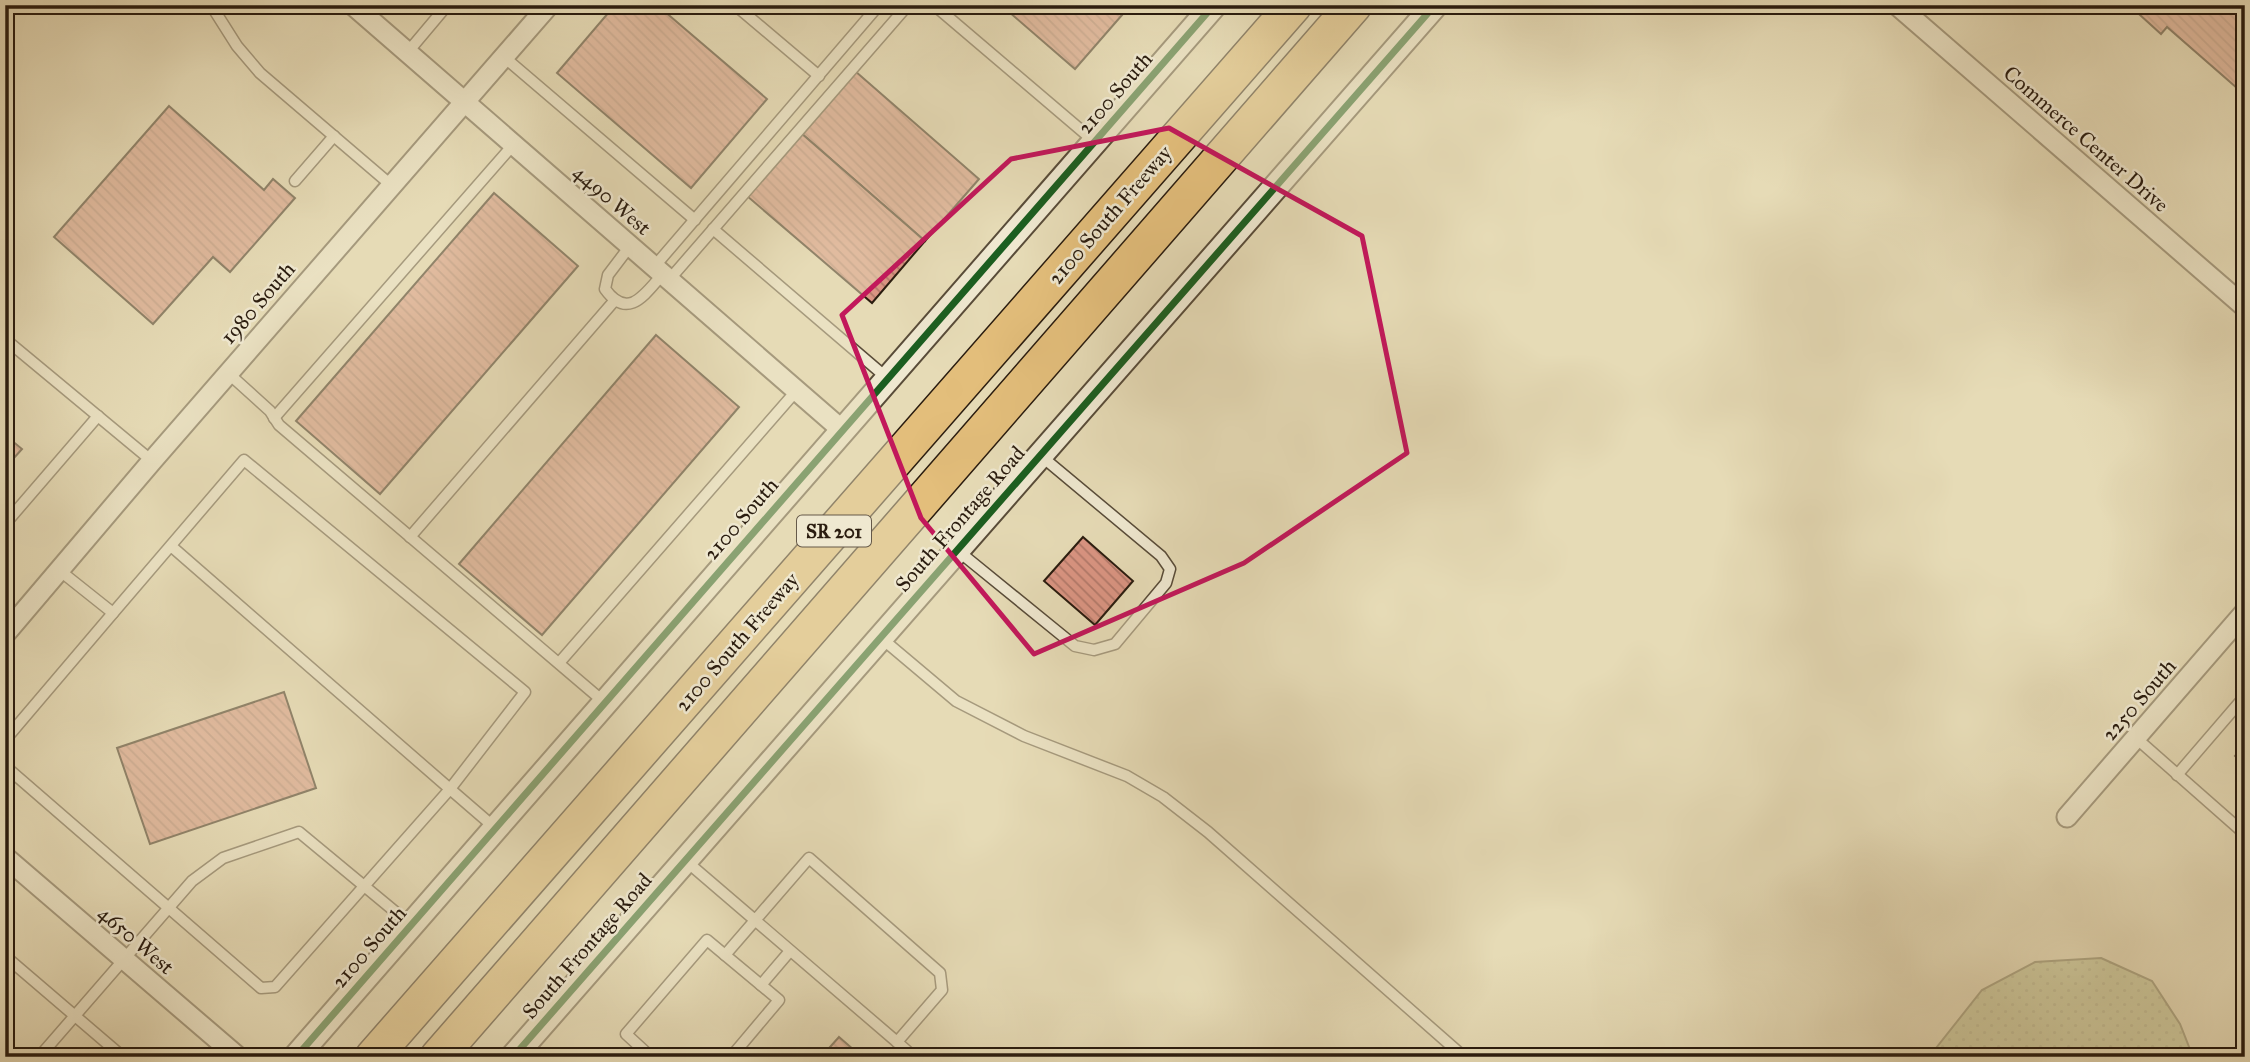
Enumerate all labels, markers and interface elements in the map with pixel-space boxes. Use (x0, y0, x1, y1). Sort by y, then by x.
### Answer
street label: 2100 South (1072, 46, 1158, 140)
street label: Commerce Center Drive (1998, 60, 2174, 218)
street label: 2100 South Freeway (1043, 139, 1178, 290)
street label: 4490 West (568, 159, 657, 241)
street label: 1980 South (215, 256, 301, 349)
street label: South Frontage Road (890, 440, 1031, 597)
street label: 2100 South (698, 472, 784, 566)
road number: SR 201 (797, 516, 871, 546)
street label: 2100 South Freeway (670, 566, 805, 717)
street label: 2250 South (2096, 653, 2182, 746)
street label: South Frontage Road (517, 867, 658, 1024)
street label: 4650 West (93, 900, 180, 980)
street label: 2100 South (326, 900, 412, 994)

